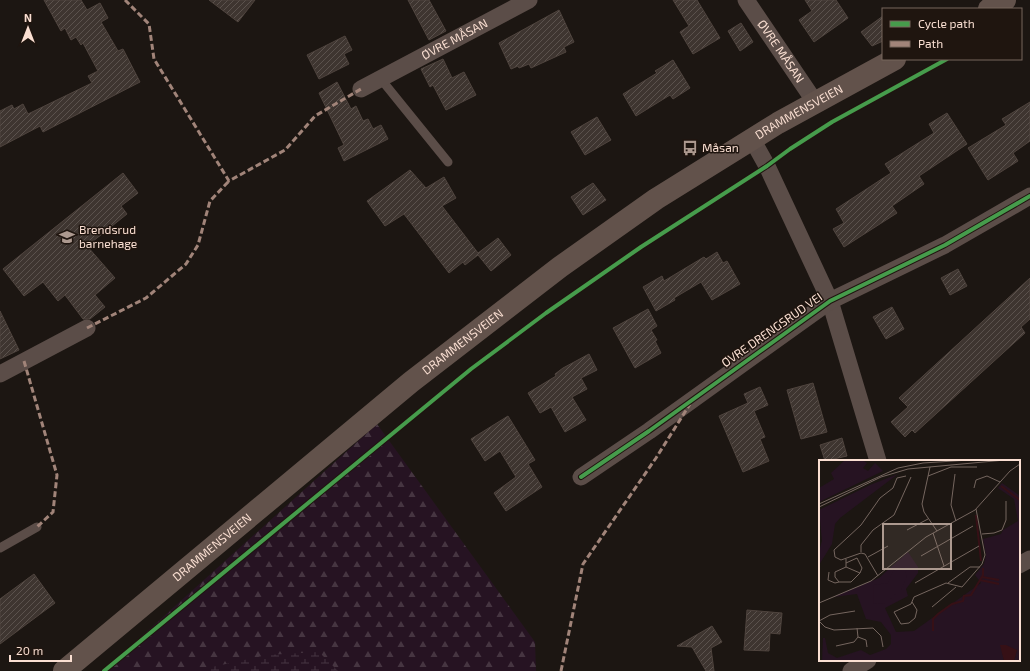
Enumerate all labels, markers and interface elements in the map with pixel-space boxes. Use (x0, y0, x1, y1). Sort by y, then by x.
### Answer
north arrow (8, 8, 48, 48)
legend (882, 8, 1022, 60)
text: N (24, 11, 32, 24)
street label: ØVRE MÅSAN (419, 15, 490, 62)
text: Cycle path (918, 16, 975, 30)
street label: ØVRE MÅSAN (755, 17, 808, 85)
text: Path (918, 36, 943, 50)
street label: DRAMMENSVEIEN (752, 81, 845, 141)
bus stop icon: Måsan (681, 139, 699, 157)
place label: Måsan (702, 140, 739, 154)
place label: Brendsrud barnehage (79, 222, 137, 250)
school or university icon: Brendsrud barnehage (58, 228, 76, 246)
street label: ØVRE DRENGSRUD VEI (718, 289, 825, 369)
street label: DRAMMENSVEIEN (419, 306, 505, 377)
inset map (819, 460, 1020, 661)
street label: DRAMMENSVEIEN (169, 510, 254, 584)
scale bar (10, 637, 71, 663)
text: 20 m (16, 643, 43, 657)

